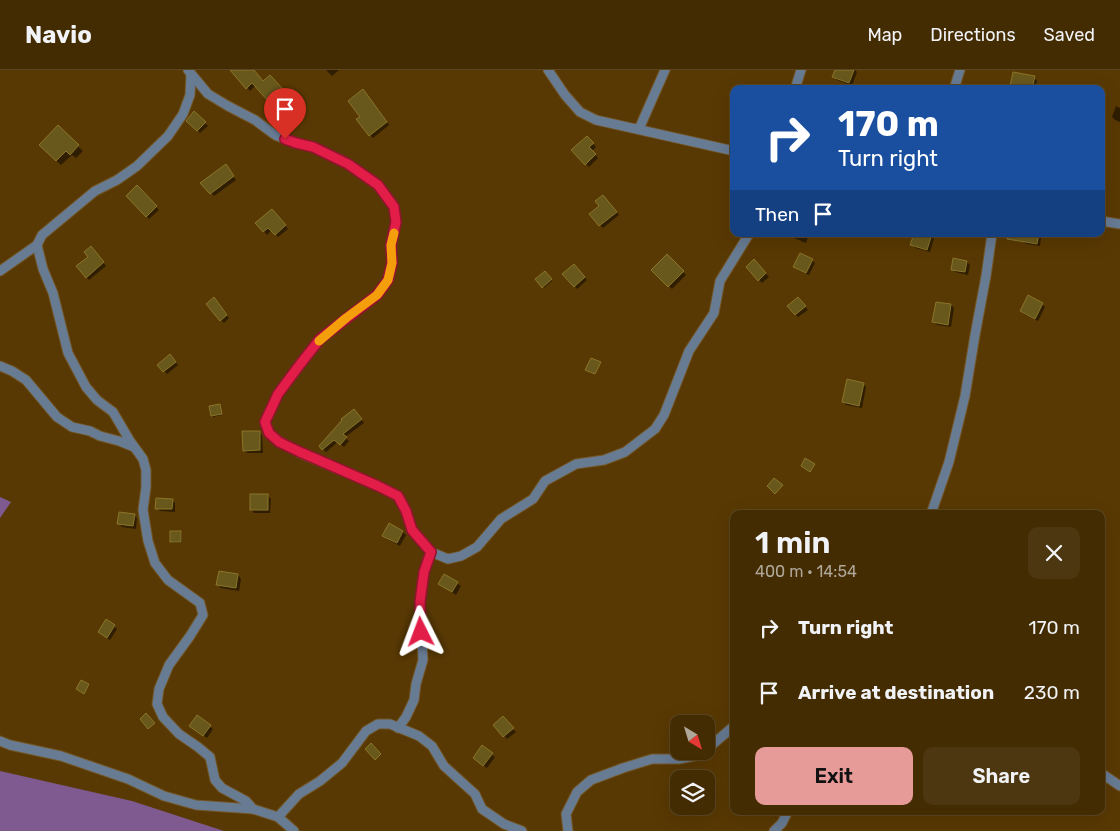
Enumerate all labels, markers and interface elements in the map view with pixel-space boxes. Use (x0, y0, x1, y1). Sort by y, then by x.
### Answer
text: Navio (25, 21, 92, 49)
text: Map (867, 24, 902, 46)
text: Directions (930, 24, 1016, 46)
text: Saved (1044, 24, 1095, 46)
pin (264, 88, 306, 139)
icon: arrive (271, 95, 299, 123)
text: 170 m (838, 103, 939, 145)
icon: right (755, 105, 820, 170)
text: Turn right (838, 145, 938, 172)
icon: arrive (809, 200, 837, 228)
text: Then (755, 203, 799, 226)
text: 1 min (755, 525, 830, 561)
button: close (1028, 527, 1080, 579)
text: 400 m · 14:54 (755, 562, 857, 581)
position arrow (394, 605, 446, 657)
icon: right (755, 614, 783, 642)
text: Turn right (798, 616, 893, 639)
text: 170 m (1029, 616, 1080, 639)
icon: arrive (755, 679, 783, 707)
text: Arrive at destination (798, 681, 994, 704)
text: 230 m (1024, 681, 1080, 704)
north arrow (670, 715, 715, 760)
map controls (670, 715, 715, 815)
button: Exit (755, 747, 913, 805)
button: Share (923, 747, 1080, 805)
button: layers (670, 770, 715, 815)

